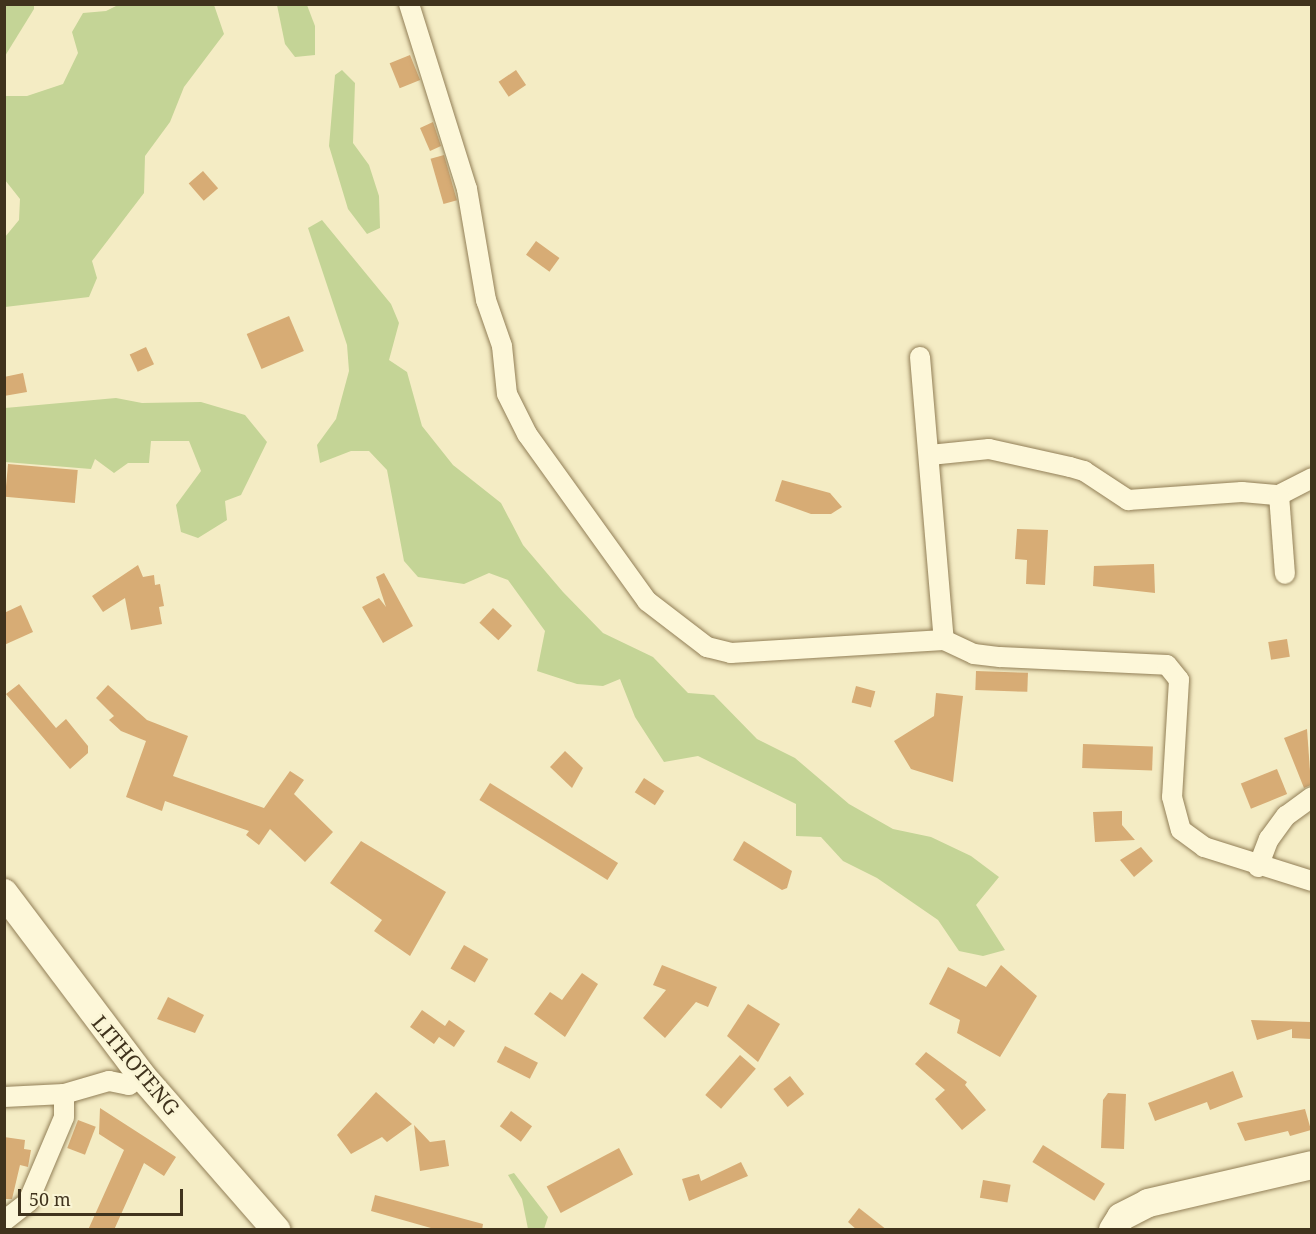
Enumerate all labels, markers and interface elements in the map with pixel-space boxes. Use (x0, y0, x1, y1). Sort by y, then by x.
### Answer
street label: LITHOTENG (87, 1010, 185, 1120)
scale bar (21, 1177, 186, 1215)
text: 50 m (29, 1187, 71, 1211)

